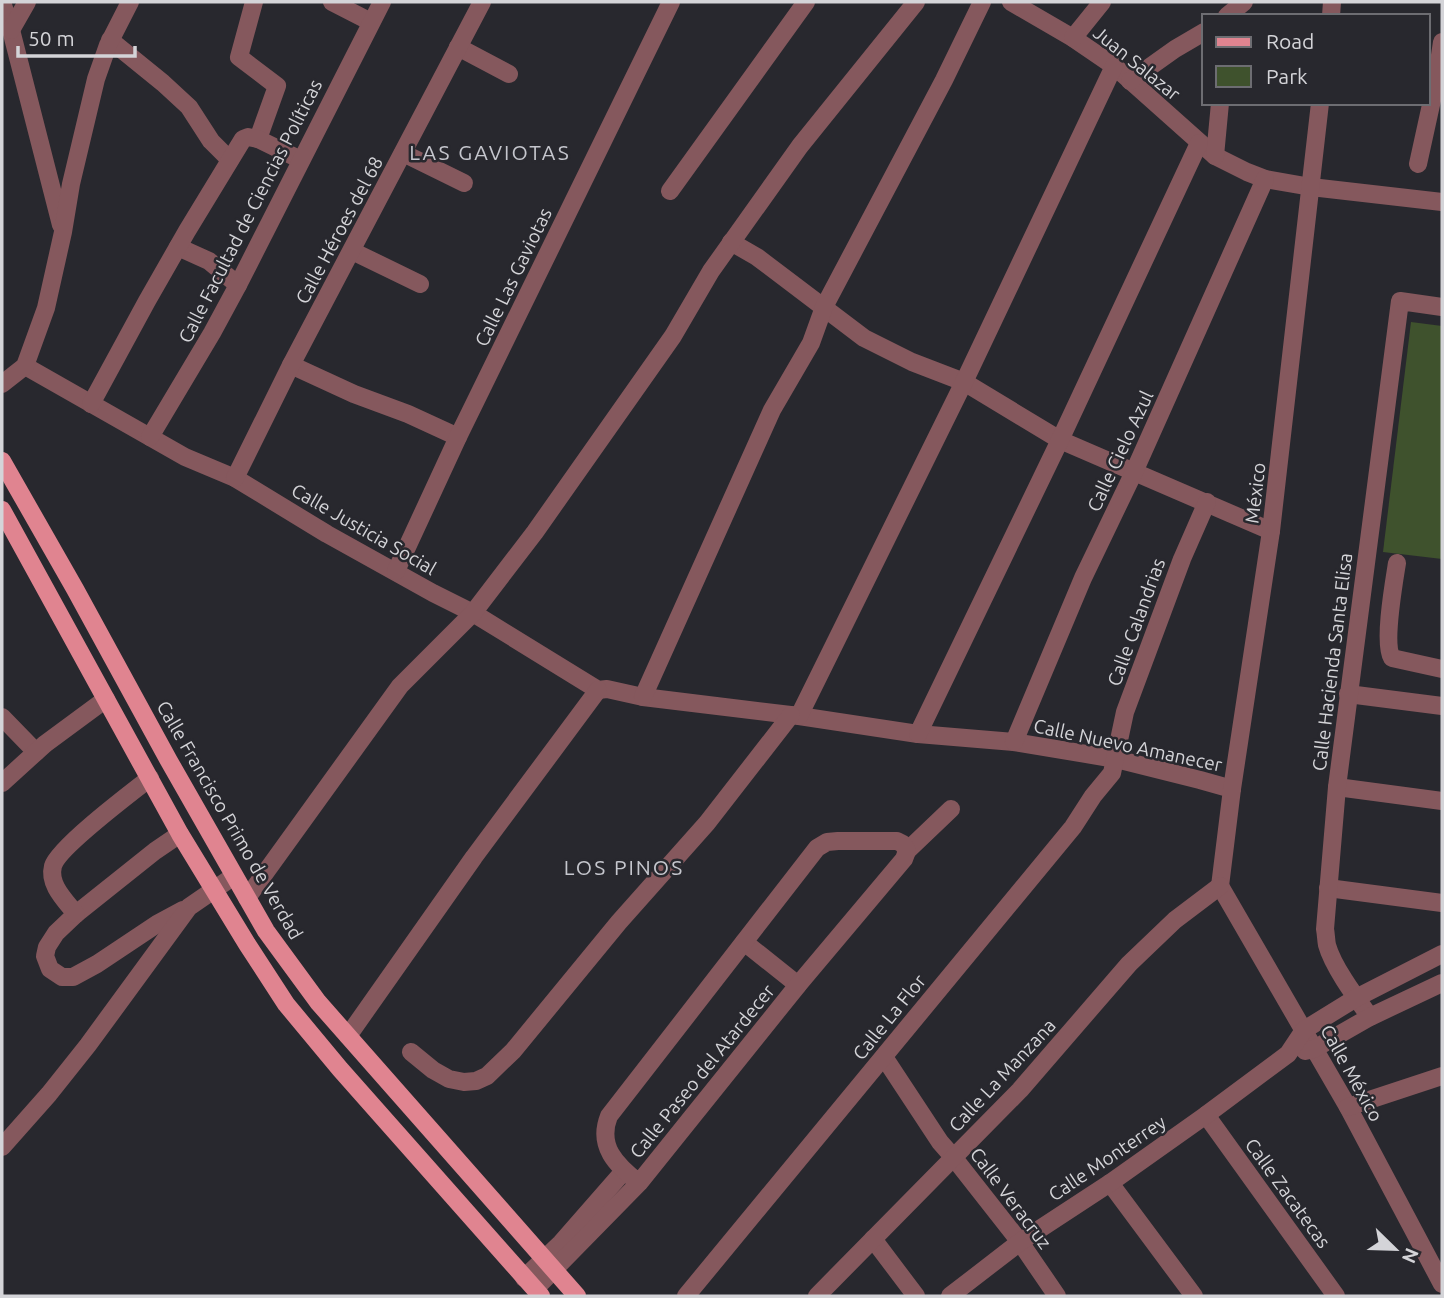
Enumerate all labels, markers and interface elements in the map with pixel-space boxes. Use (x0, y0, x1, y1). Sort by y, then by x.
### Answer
scale bar (18, 14, 135, 58)
legend (1202, 14, 1430, 105)
street label: Juan Salazar (1089, 21, 1185, 105)
text: 50 m (28, 26, 75, 50)
text: Road (1266, 29, 1314, 53)
text: Park (1266, 64, 1308, 88)
street label: Calle Facultad de Ciencias Políticas (174, 76, 326, 346)
district label: LAS GAVIOTAS (409, 140, 571, 164)
street label: Calle Héroes del 68 (291, 153, 387, 307)
street label: Calle Las Gaviotas (470, 204, 556, 350)
street label: Calle Cielo Azul (1082, 387, 1158, 515)
street label: México (1240, 461, 1270, 525)
street label: Calle Justicia Social (288, 479, 440, 579)
street label: Calle Hacienda Santa Elisa (1308, 552, 1356, 772)
street label: Calle Calandrias (1103, 555, 1169, 689)
street label: Calle Francisco Primo de Verdad (153, 697, 307, 943)
street label: Calle Nuevo Amanecer (1032, 714, 1224, 776)
district label: LOS PINOS (564, 855, 684, 879)
street label: Calle La Flor (848, 970, 930, 1064)
street label: Calle Paseo del Atardecer (625, 980, 779, 1162)
street label: Calle La Manzana (944, 1014, 1060, 1136)
street label: Calle México (1316, 1021, 1388, 1125)
street label: Calle Monterrey (1044, 1111, 1170, 1205)
street label: Calle Zacatecas (1241, 1134, 1335, 1252)
street label: Calle Veracruz (966, 1143, 1056, 1253)
north arrow (1360, 1214, 1430, 1284)
text: N (1398, 1245, 1424, 1266)

